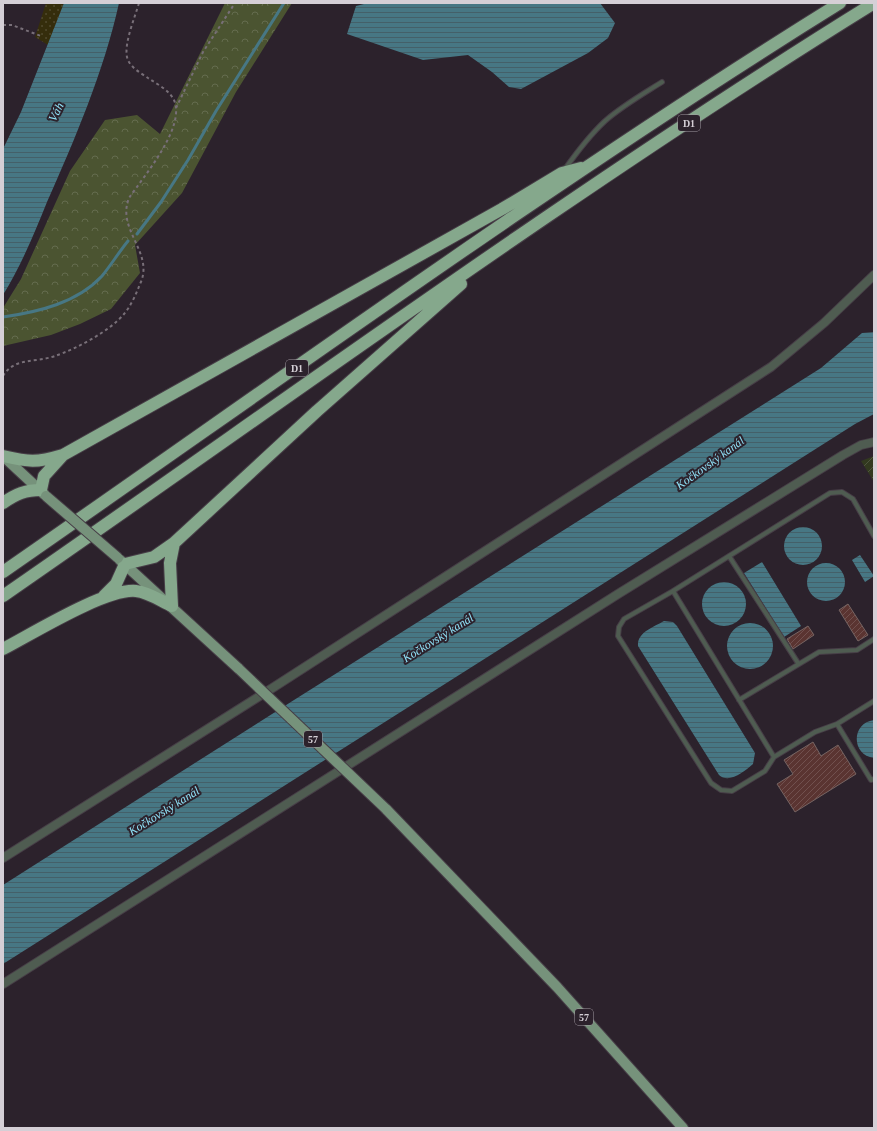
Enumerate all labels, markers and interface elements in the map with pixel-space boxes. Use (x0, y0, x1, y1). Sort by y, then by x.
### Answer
water label: Váh (45, 100, 67, 124)
road number: D1 (678, 115, 700, 131)
road number: D1 (286, 360, 308, 376)
water label: Kočkovský kanál (672, 433, 747, 493)
water label: Kočkovský kanál (399, 610, 477, 666)
road number: 57 (304, 731, 322, 747)
water label: Kočkovský kanál (125, 783, 203, 839)
road number: 57 (575, 1009, 593, 1025)

